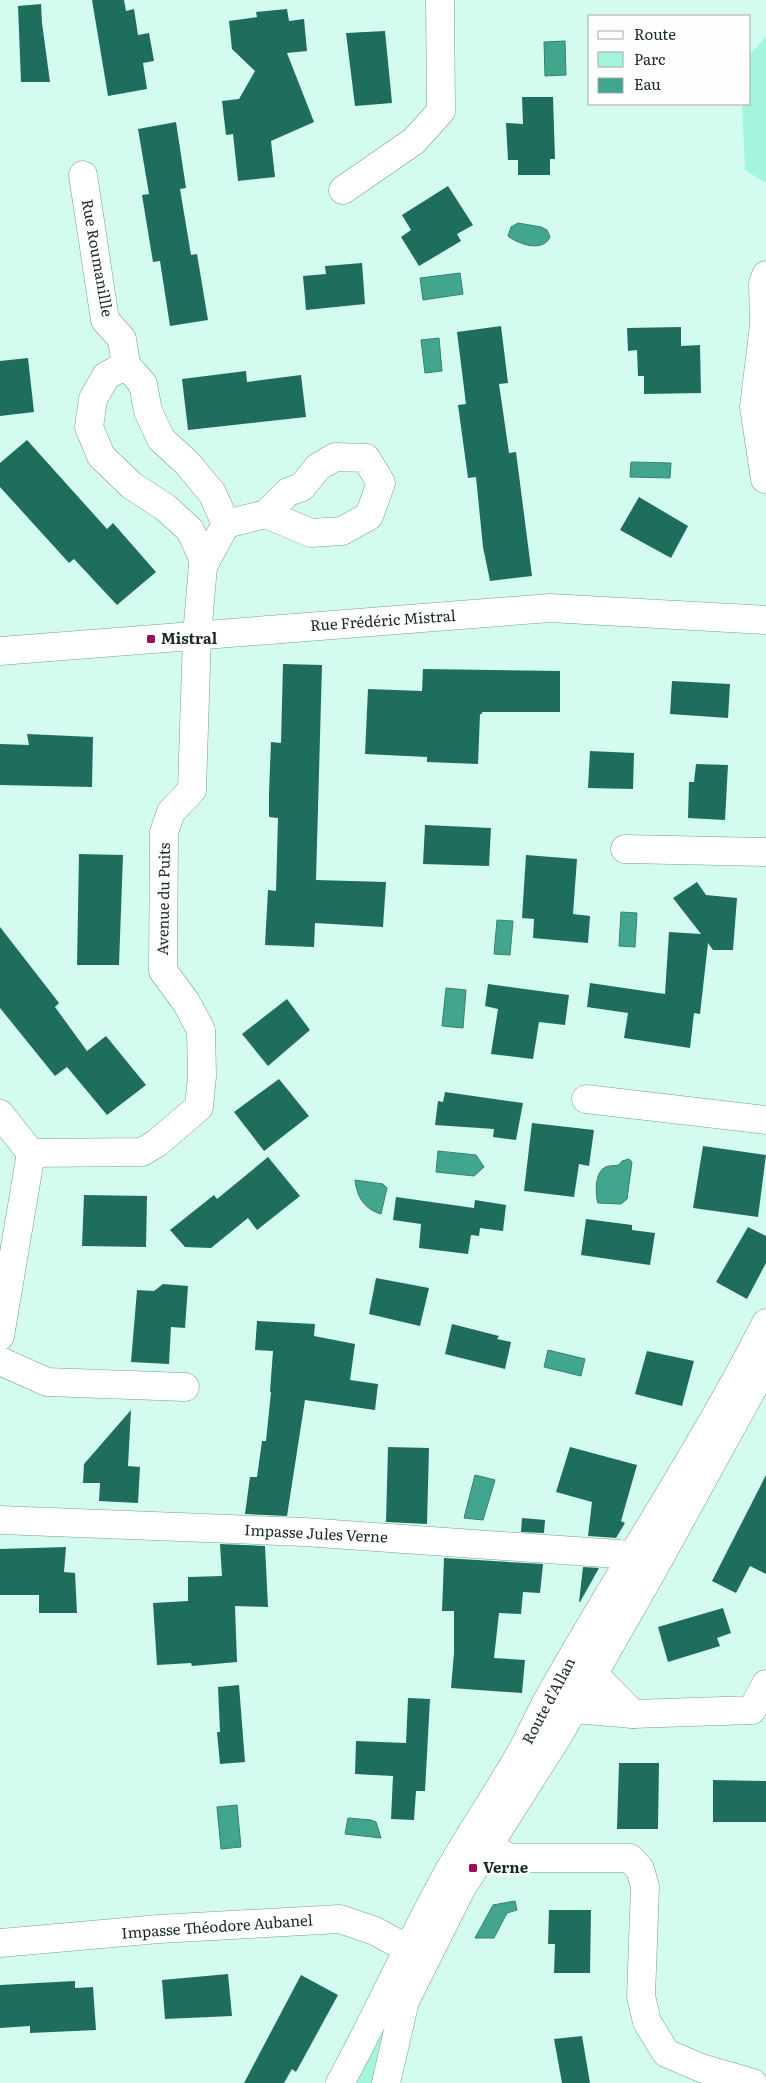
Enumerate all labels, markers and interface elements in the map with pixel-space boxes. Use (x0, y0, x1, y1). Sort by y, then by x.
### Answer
legend (588, 15, 751, 105)
text: Route (634, 22, 676, 45)
text: Parc (634, 47, 666, 70)
text: Eau (634, 72, 661, 95)
street label: Rue Roumanillle (77, 197, 120, 319)
street label: Rue Frédéric Mistral (309, 603, 456, 636)
place label: Mistral (161, 626, 218, 649)
marker: Mistral (145, 633, 157, 645)
street label: Avenue du Puits (150, 842, 175, 956)
street label: Impasse Jules Verne (244, 1517, 389, 1548)
street label: Route d'Allan (515, 1653, 580, 1748)
place label: Verne (483, 1855, 529, 1878)
marker: Verne (467, 1862, 479, 1874)
street label: Impasse Théodore Aubanel (121, 1907, 313, 1944)

